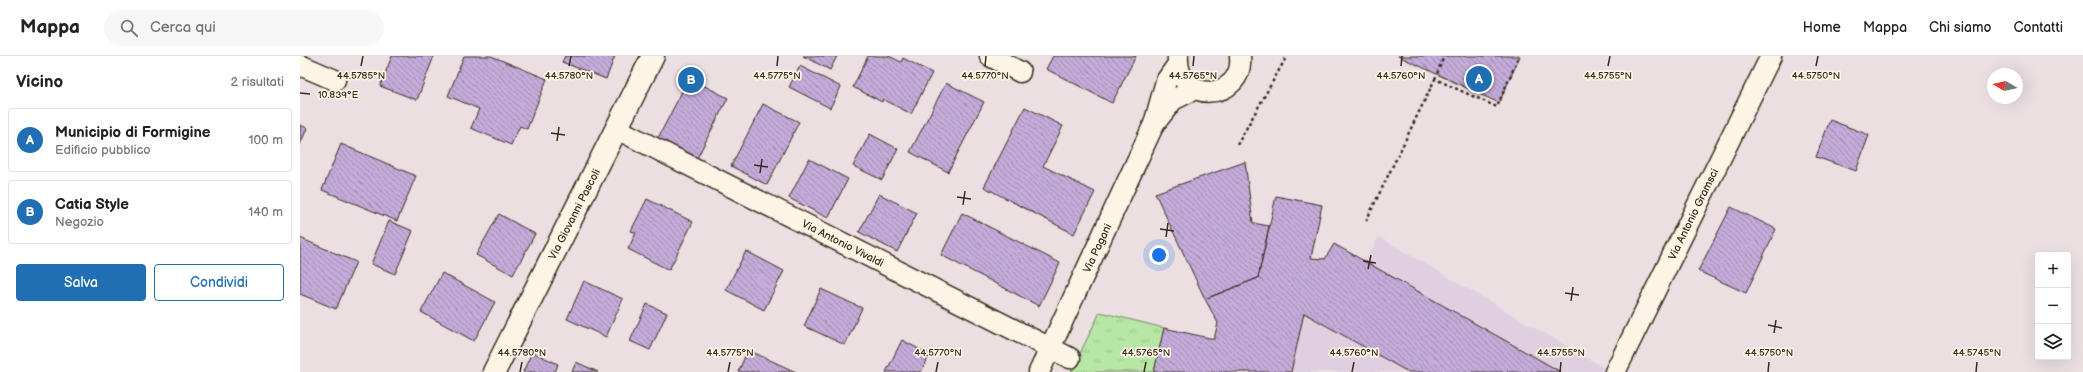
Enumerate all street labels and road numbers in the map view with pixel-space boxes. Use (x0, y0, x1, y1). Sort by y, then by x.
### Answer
street label: Via Antonio Gramsci (1666, 166, 1721, 262)
street label: Via Giovanni Pascoli (546, 167, 603, 262)
street label: Via Antonio Vivaldi (800, 217, 886, 270)
street label: Via Pagani (1080, 222, 1114, 275)

